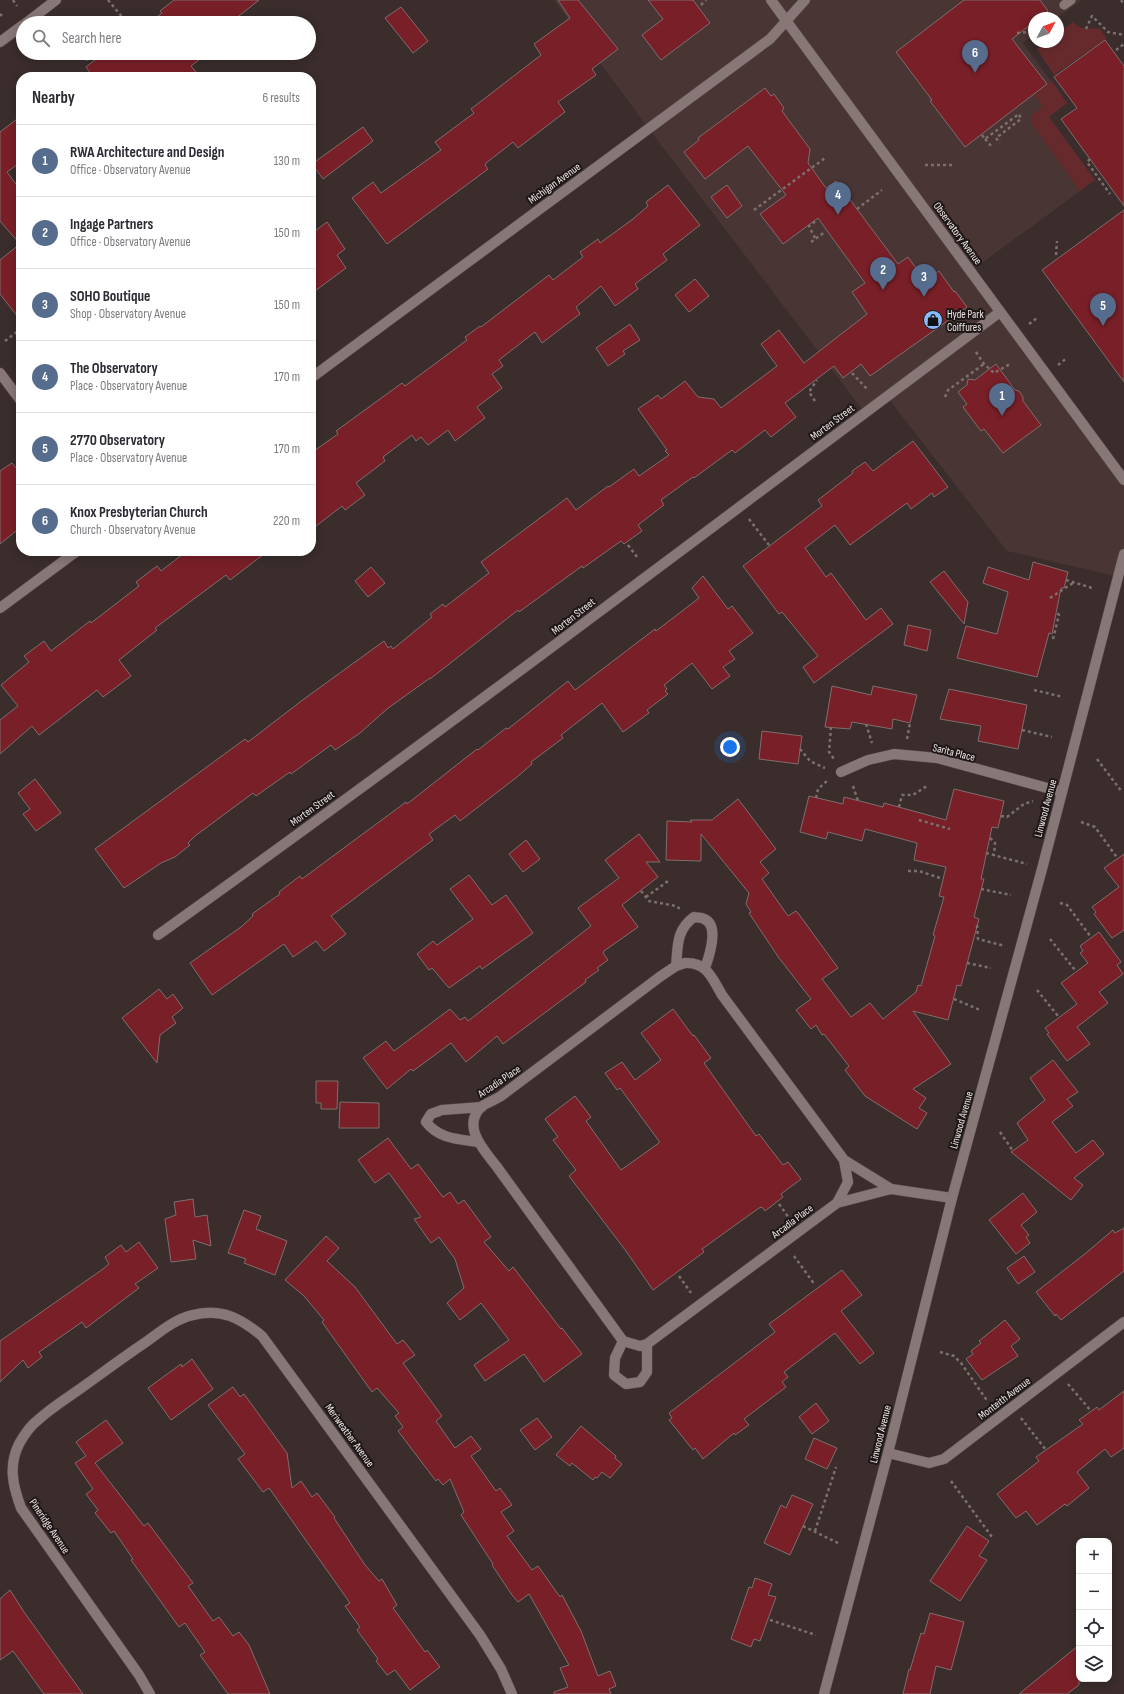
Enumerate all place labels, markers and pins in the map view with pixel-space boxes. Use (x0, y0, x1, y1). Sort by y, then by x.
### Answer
pin: 6 (962, 40, 988, 73)
pin: 4 (825, 182, 851, 215)
pin: 2 (870, 257, 896, 290)
pin: 3 (911, 264, 937, 297)
pin: 5 (1090, 293, 1116, 326)
place label: Hyde Park Coiffures (947, 308, 984, 334)
shop icon: Hyde Park Coiffures (922, 309, 944, 331)
pin: 1 (989, 383, 1015, 416)

